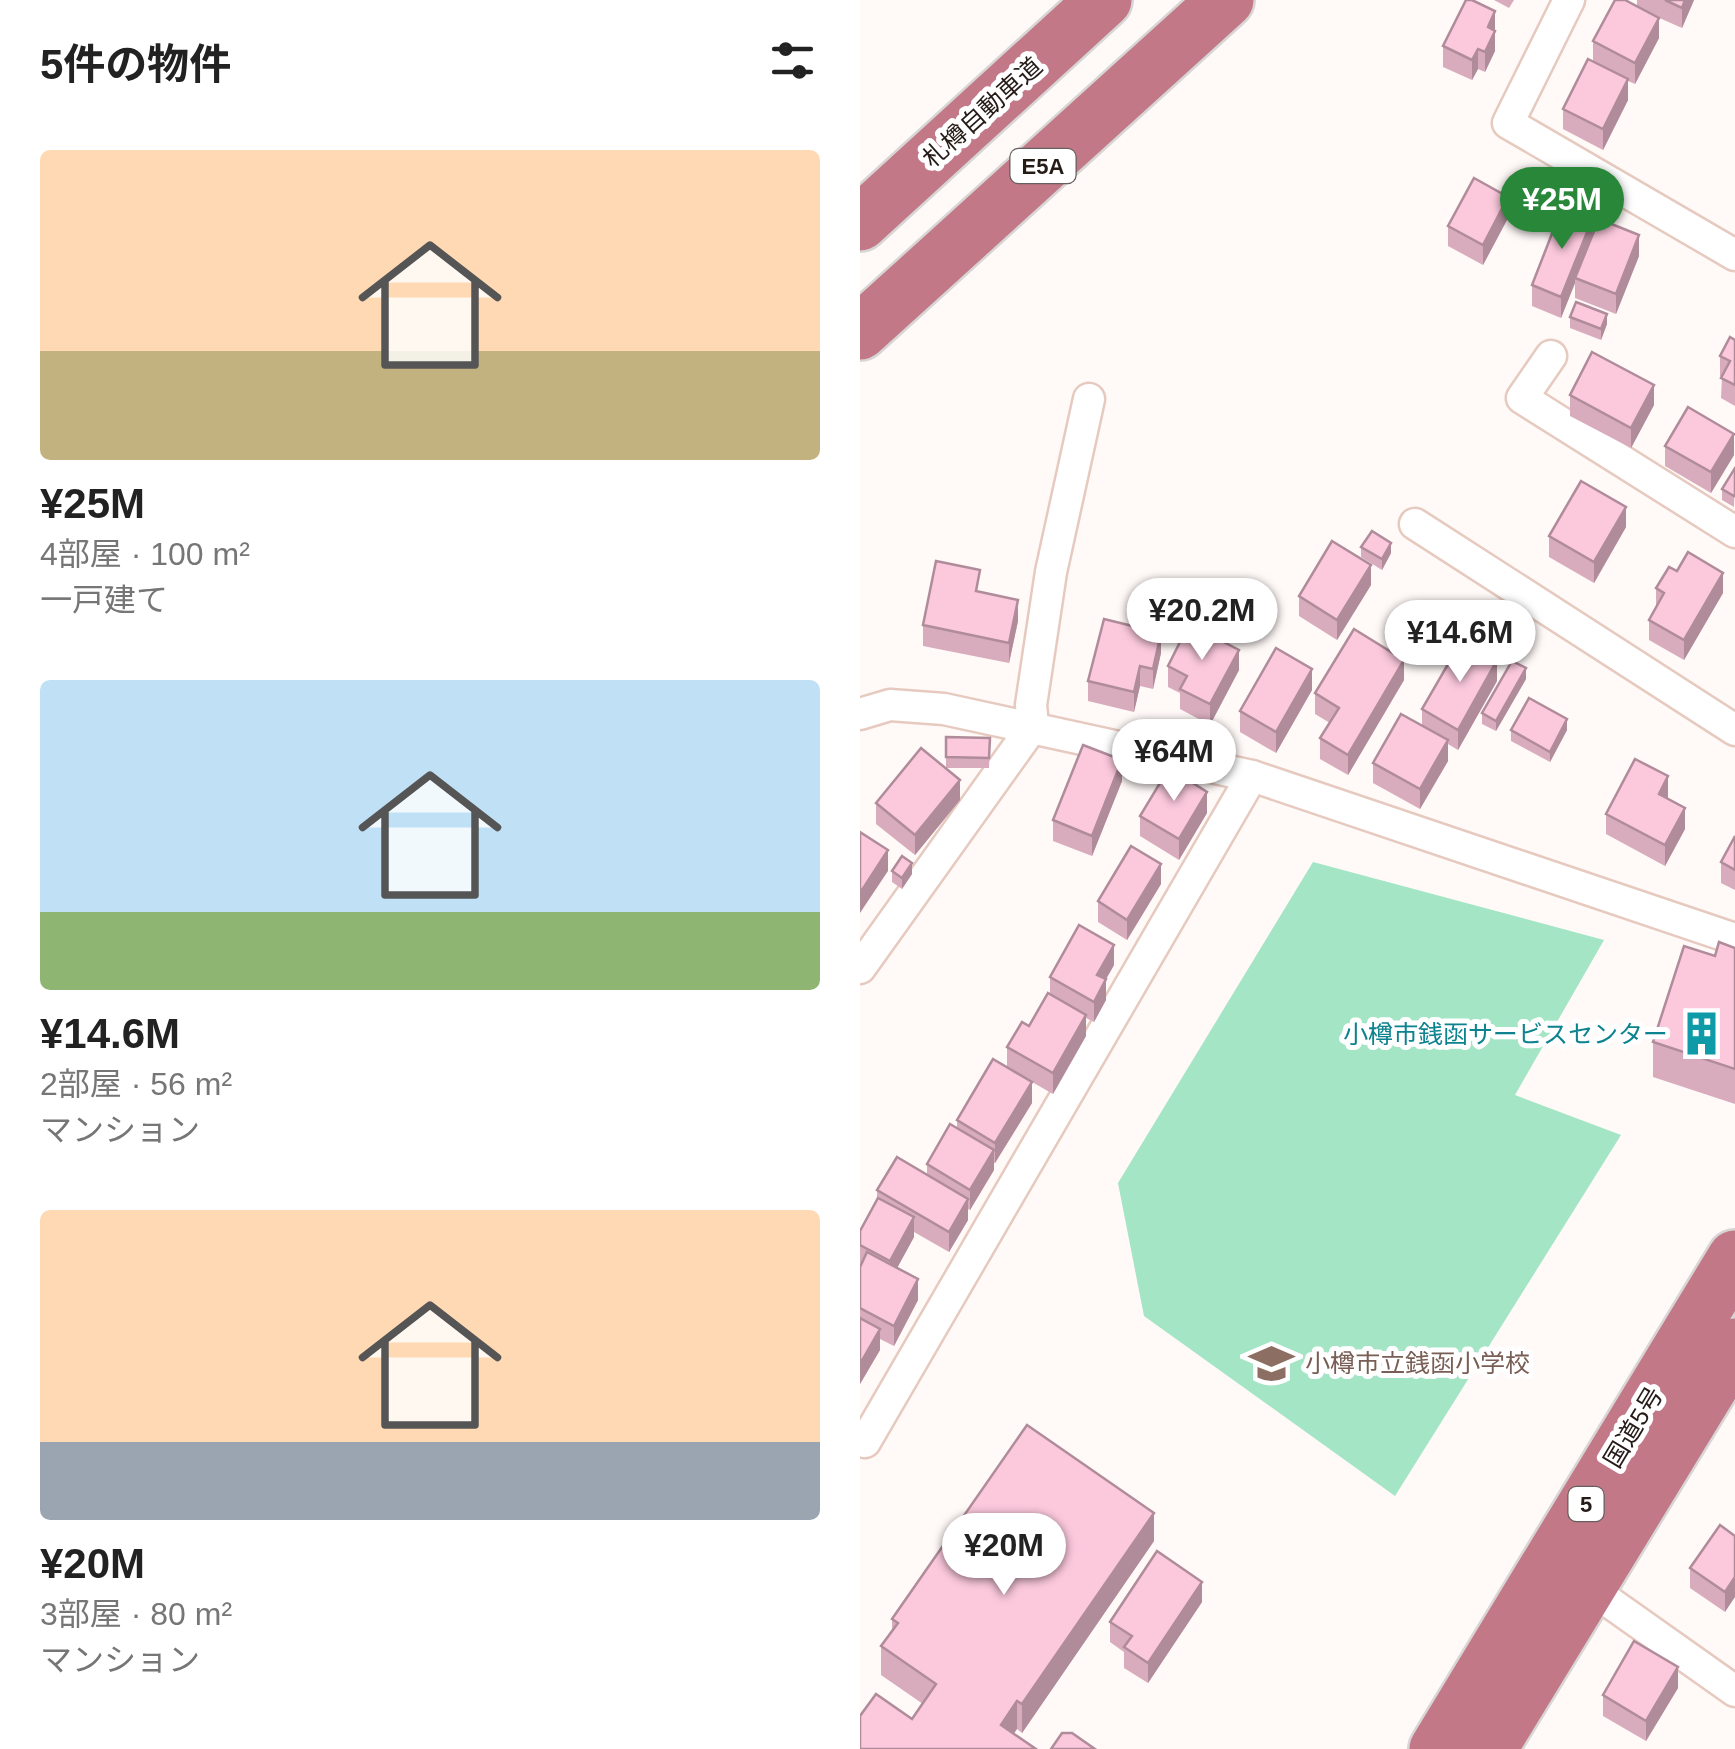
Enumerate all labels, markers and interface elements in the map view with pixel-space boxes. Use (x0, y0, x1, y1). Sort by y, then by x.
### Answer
icon: filters (765, 33, 820, 88)
text: 5件の物件 (40, 41, 231, 88)
street label: 札樽自動車道 (917, 51, 1047, 173)
road number: E5A (1010, 149, 1076, 183)
pin: ¥25M (1503, 167, 1621, 252)
text: ¥25M (1522, 181, 1602, 217)
icon: home (340, 215, 520, 395)
text: ¥25M (40, 480, 145, 527)
text: 4部屋 · 100 m² (40, 536, 250, 572)
pin: ¥20.2M (1121, 578, 1283, 663)
text: 一戸建て (40, 582, 168, 618)
text: ¥20.2M (1149, 592, 1255, 628)
pin: ¥14.6M (1379, 600, 1541, 685)
text: ¥14.6M (1407, 614, 1513, 650)
pin: ¥64M (1115, 719, 1233, 804)
text: ¥64M (1134, 733, 1214, 769)
icon: home (340, 745, 520, 925)
text: ¥14.6M (40, 1010, 180, 1057)
building icon: 小樽市銭函サービスセンター (1677, 1010, 1725, 1058)
place label: 小樽市銭函サービスセンター (1343, 1020, 1668, 1048)
text: 2部屋 · 56 m² (40, 1066, 232, 1102)
text: マンション (40, 1112, 200, 1148)
icon: home (340, 1275, 520, 1455)
school or university icon: 小樽市立銭函小学校 (1248, 1339, 1296, 1387)
place label: 小樽市立銭函小学校 (1305, 1349, 1530, 1377)
street label: 国道5号 (1598, 1382, 1668, 1472)
road number: 5 (1568, 1487, 1604, 1521)
pin: ¥20M (945, 1513, 1063, 1598)
text: ¥20M (964, 1527, 1044, 1563)
text: ¥20M (40, 1540, 145, 1587)
text: 3部屋 · 80 m² (40, 1596, 232, 1632)
text: マンション (40, 1642, 200, 1678)

